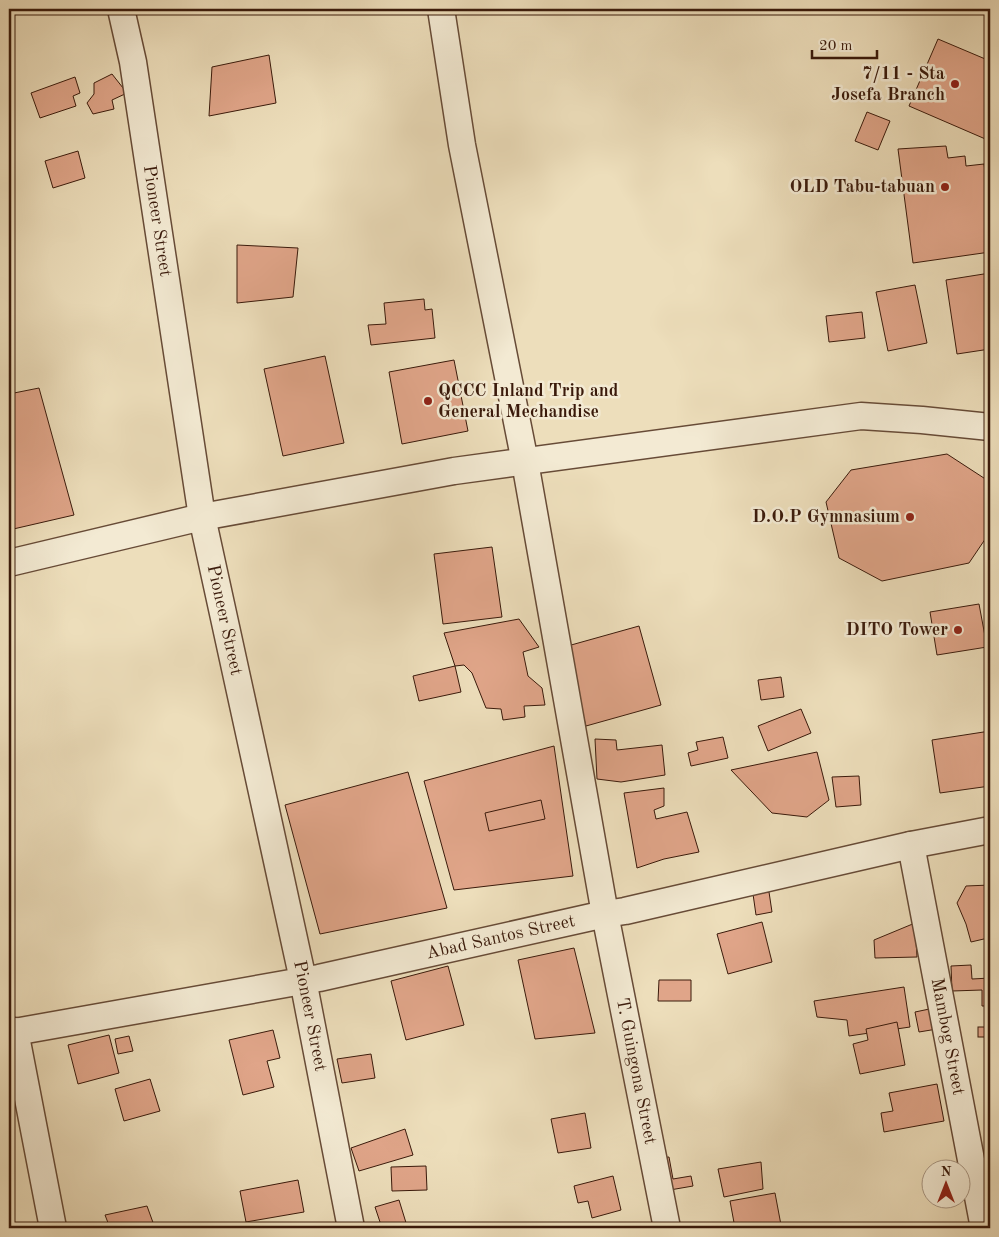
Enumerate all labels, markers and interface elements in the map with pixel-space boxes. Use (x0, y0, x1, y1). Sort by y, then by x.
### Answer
scale bar (812, 28, 876, 60)
text: 20 m (819, 39, 853, 54)
place label: 7/11 - Sta Josefa Branch (831, 65, 945, 104)
marker: 7/11 - Sta Josefa Branch (949, 78, 961, 90)
street label: Pioneer Street (140, 164, 174, 278)
place label: OLD Tabu-tabuan (790, 178, 935, 196)
marker: OLD Tabu-tabuan (939, 181, 951, 193)
place label: QCCC Inland Trip and General Mechandise (438, 382, 619, 421)
marker: QCCC Inland Trip and General Mechandise (422, 395, 434, 407)
place label: D.O.P Gymnasium (752, 508, 900, 526)
marker: D.O.P Gymnasium (904, 511, 916, 523)
street label: Pioneer Street (204, 563, 245, 677)
place label: DITO Tower (845, 621, 948, 639)
marker: DITO Tower (952, 624, 964, 636)
street label: Abad Santos Street (425, 912, 577, 963)
street label: Pioneer Street (290, 959, 329, 1073)
street label: Mambog Street (928, 976, 967, 1097)
street label: T. Guingona Street (613, 996, 659, 1146)
north arrow (922, 1160, 972, 1210)
text: N (941, 1165, 952, 1179)

